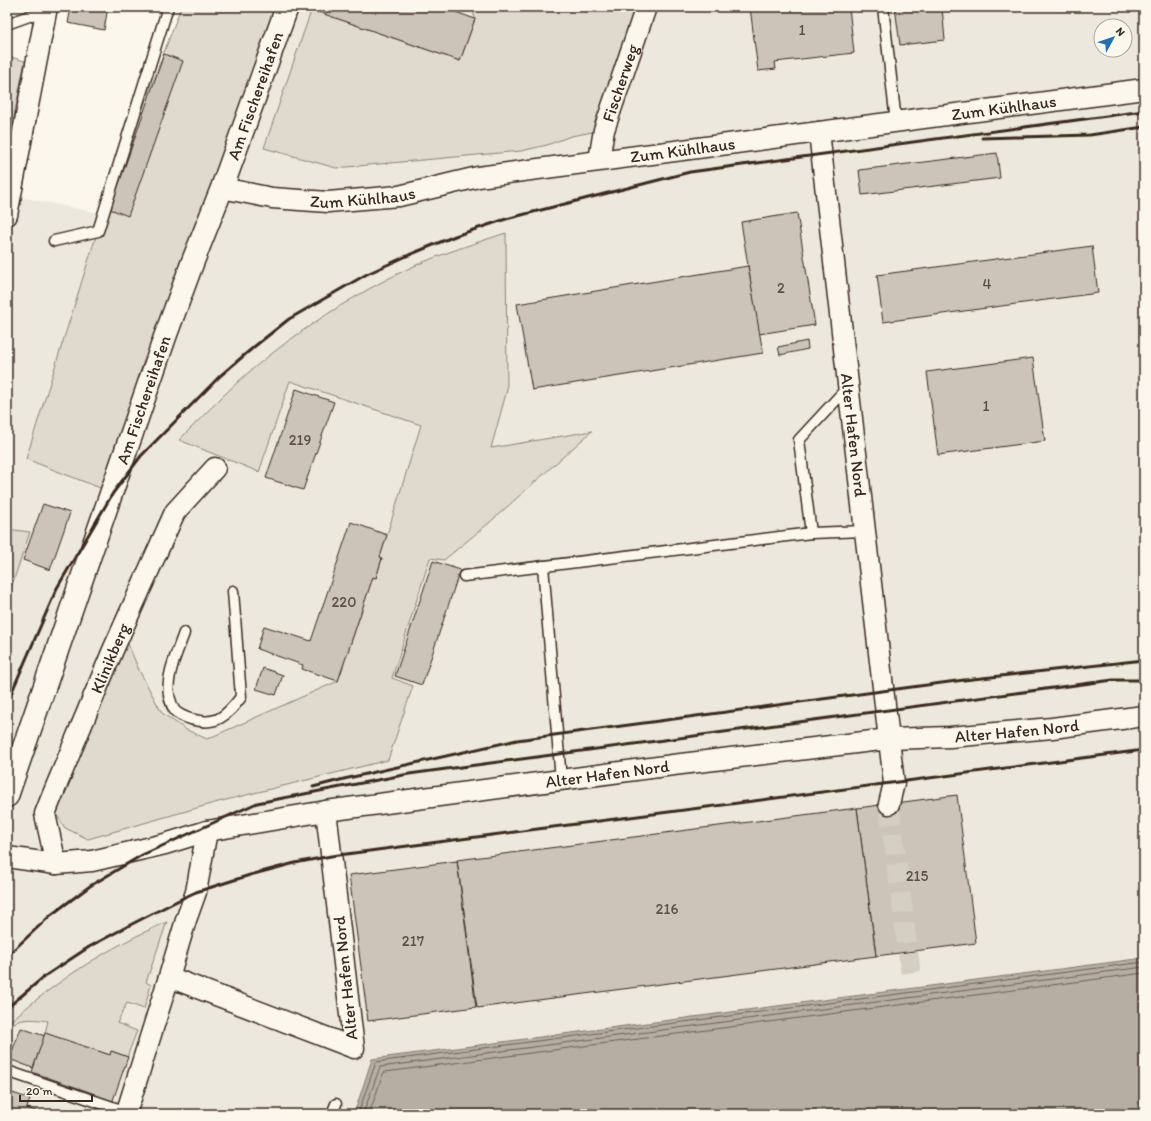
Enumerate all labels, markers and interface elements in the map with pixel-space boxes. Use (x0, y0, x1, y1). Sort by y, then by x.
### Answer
north arrow (1093, 18, 1133, 58)
house number: 1 (799, 21, 806, 39)
text: N (1113, 25, 1128, 39)
street label: Am Fischereihafen (223, 29, 287, 163)
street label: Fischerweg (598, 41, 643, 125)
street label: Zum Kühlhaus (950, 91, 1057, 124)
street label: Zum Kühlhaus (629, 133, 736, 167)
street label: Zum Kühlhaus (309, 182, 417, 212)
house number: 4 (982, 275, 992, 293)
house number: 2 (777, 279, 785, 297)
street label: Am Fischereihafen (112, 333, 175, 467)
street label: Alter Hafen Nord (837, 372, 871, 499)
house number: 1 (983, 397, 990, 415)
house number: 219 (289, 431, 311, 449)
house number: 220 (331, 593, 357, 611)
street label: Klinikberg (86, 620, 134, 696)
street label: Alter Hafen Nord (954, 714, 1081, 747)
street label: Alter Hafen Nord (544, 756, 671, 792)
house number: 215 (906, 867, 928, 885)
house number: 216 (656, 900, 678, 918)
street label: Alter Hafen Nord (328, 914, 361, 1041)
house number: 217 (402, 932, 425, 950)
scale bar (20, 1077, 92, 1103)
text: 20 m (26, 1084, 53, 1098)

